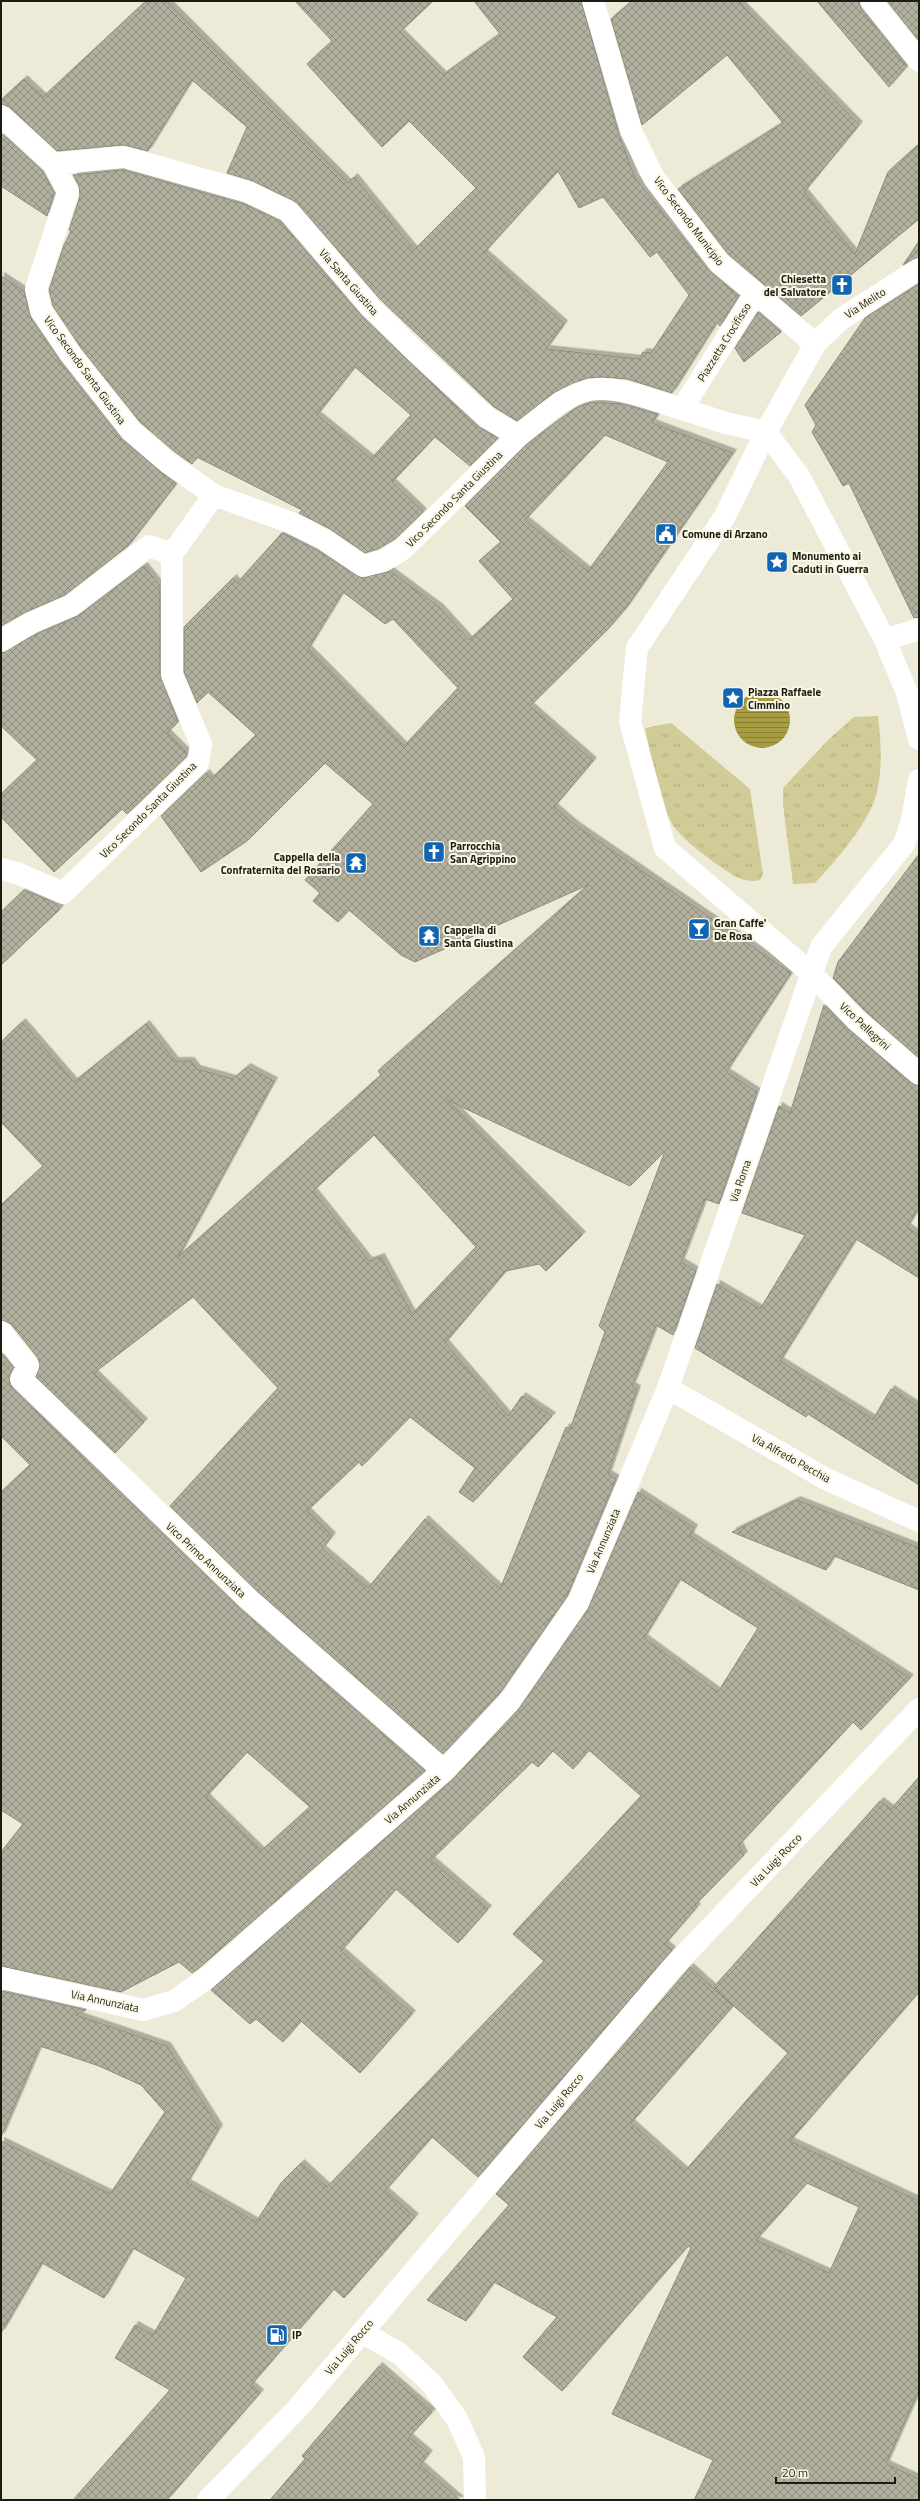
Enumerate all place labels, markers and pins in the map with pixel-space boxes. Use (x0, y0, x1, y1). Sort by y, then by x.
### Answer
place label: Chiesetta del Salvatore (764, 271, 826, 300)
church icon: Chiesetta del Salvatore (829, 272, 855, 298)
public building icon: Comune di Arzano (653, 521, 679, 547)
place label: Comune di Arzano (682, 526, 768, 542)
place label: Monumento ai Caduti in Guerra (792, 548, 869, 577)
place icon: Monumento ai Caduti in Guerra (764, 549, 790, 575)
place label: Piazza Raffaele Cimmino (748, 684, 821, 713)
place icon: Piazza Raffaele Cimmino (720, 685, 746, 711)
place label: Parrocchia San Agrippino (450, 838, 516, 867)
church icon: Parrocchia San Agrippino (421, 839, 447, 865)
place label: Cappella della Confraternita del Rosario (221, 849, 340, 878)
temple icon: Cappella della Confraternita del Rosario (343, 850, 369, 876)
place label: Gran Caffe' De Rosa (714, 915, 767, 944)
bar icon: Gran Caffe' De Rosa (686, 916, 712, 942)
place label: Cappella di Santa Giustina (444, 922, 513, 951)
temple icon: Cappella di Santa Giustina (416, 923, 442, 949)
fuel station icon: IP (264, 2322, 290, 2348)
place label: IP (292, 2327, 302, 2343)

